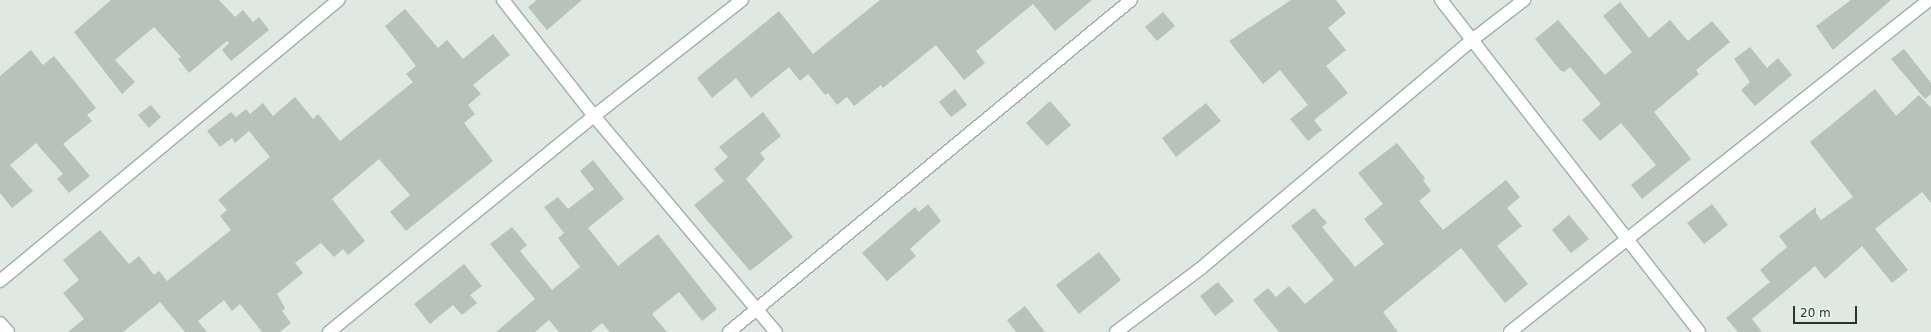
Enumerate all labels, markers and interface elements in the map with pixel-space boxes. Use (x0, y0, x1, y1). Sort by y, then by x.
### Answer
scale bar (1795, 298, 1859, 324)
text: 20 m (1800, 306, 1831, 320)

